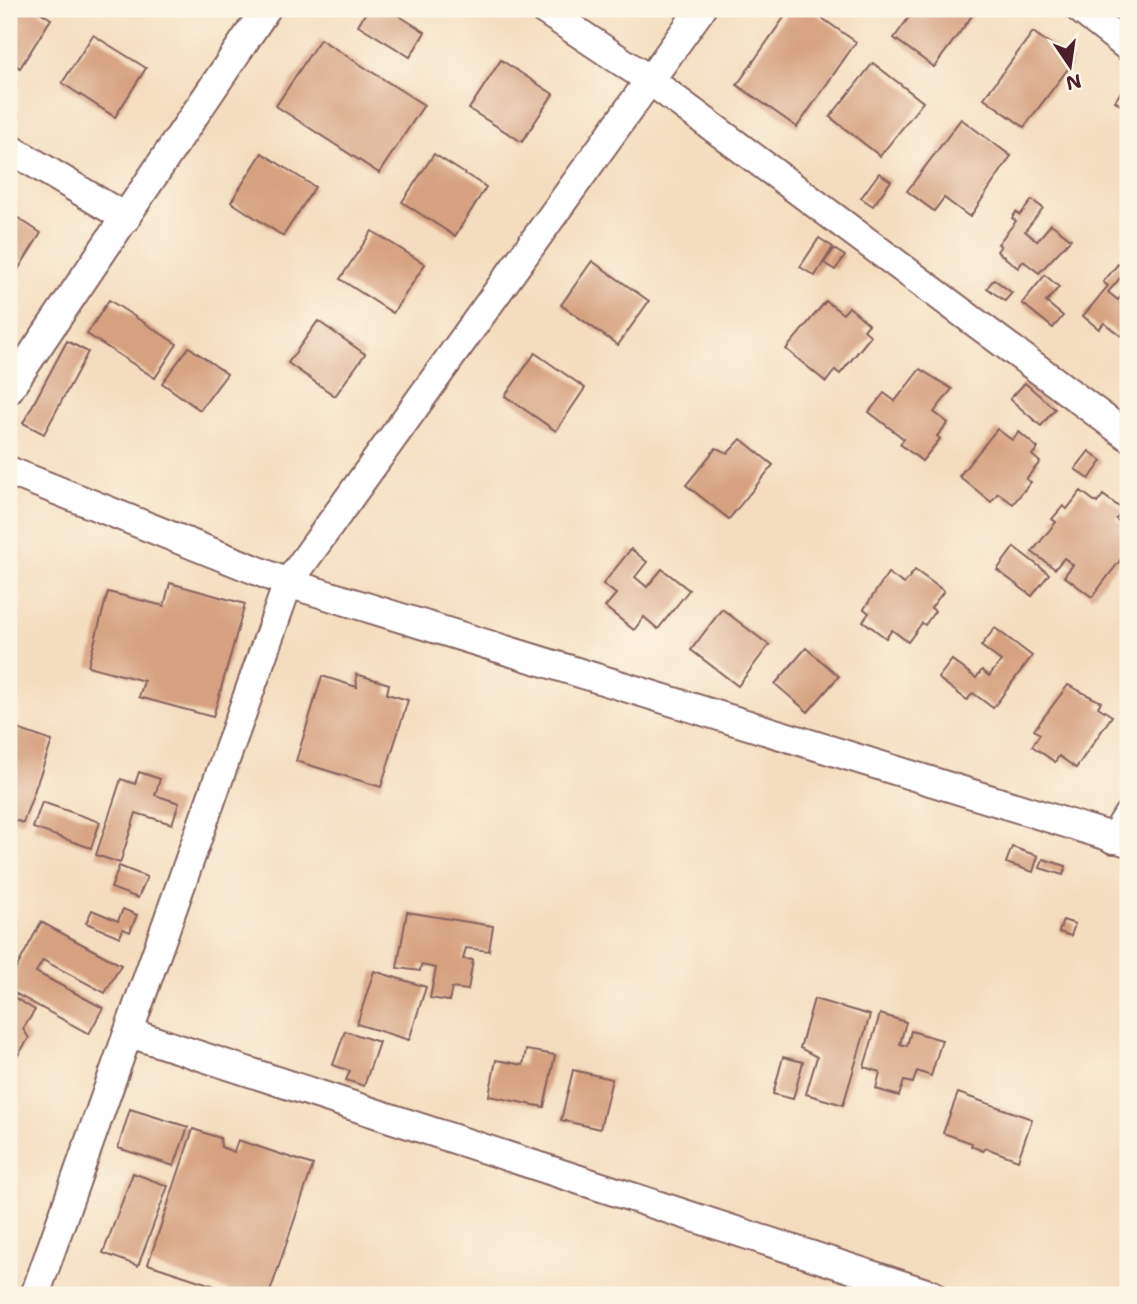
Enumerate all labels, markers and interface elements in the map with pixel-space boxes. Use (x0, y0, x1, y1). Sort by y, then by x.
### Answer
north arrow (1036, 32, 1106, 102)
text: N (1064, 68, 1084, 96)

